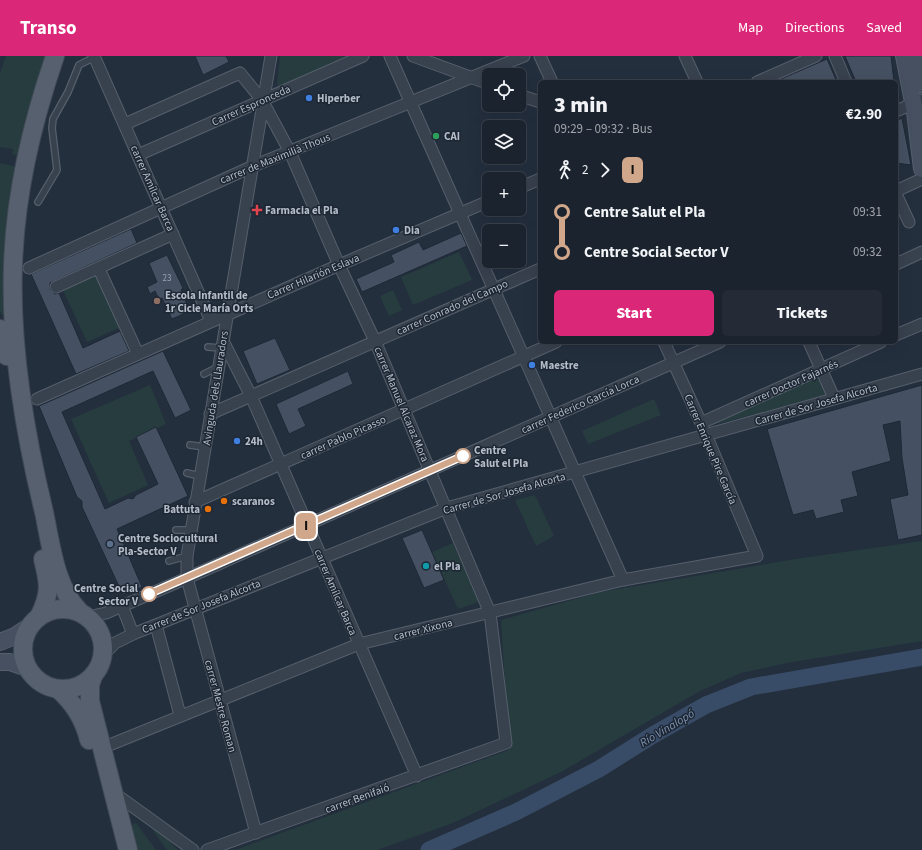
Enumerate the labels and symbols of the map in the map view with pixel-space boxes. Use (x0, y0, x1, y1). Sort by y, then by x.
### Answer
street label: Carrer Espronceda (209, 81, 293, 130)
place label: Hiperber (317, 91, 361, 106)
marker: Hiperber (304, 93, 314, 103)
street label: carrer de Maximilià Thous (218, 129, 333, 187)
place label: CAI (444, 129, 460, 144)
marker: CAI (431, 131, 441, 141)
street label: carrer Amílcar Barca (127, 143, 178, 234)
place label: Farmacia el Pla (265, 203, 339, 218)
marker: Farmacia el Pla (252, 205, 262, 215)
place label: Dia (404, 223, 420, 238)
marker: Dia (391, 225, 401, 235)
street label: Carrer Hilarión Eslava (265, 250, 362, 303)
house number: 23 (163, 272, 172, 285)
street label: carrer Conrado del Campo (394, 276, 510, 339)
place label: Escola Infantil de 1r Cicle María Orts (165, 288, 254, 316)
marker: Escola Infantil de 1r Cicle María Orts (152, 296, 162, 306)
street label: Avinguda dels Llauradors (199, 329, 232, 446)
street label: carrer Manuel Alcaraz Mora (370, 344, 433, 464)
street label: carrer Doctor Fajarnés (742, 356, 841, 411)
place label: Maestre (540, 358, 579, 373)
marker: Maestre (527, 360, 537, 370)
street label: carrer Federico García Lorca (519, 372, 642, 437)
street label: Carrer de Sor Josefa Alcorta (753, 380, 879, 429)
street label: Carrer Enrique Pire García (680, 392, 741, 507)
street label: carrer Pablo Picasso (298, 412, 388, 463)
place label: 24h (245, 434, 263, 449)
marker: 24h (232, 436, 242, 446)
place label: Centre Salut el Pla (474, 443, 528, 471)
marker: Centre Salut el Pla (455, 448, 471, 464)
street label: Carrer de Sor Josefa Alcorta (441, 469, 567, 518)
place label: scaranos (232, 494, 275, 509)
marker: scaranos (219, 496, 229, 506)
place label: Battuta (164, 502, 200, 517)
marker: Battuta (203, 504, 213, 514)
line badge: I (293, 513, 319, 539)
place label: Centre Sociocultural Pla-Sector V (118, 531, 218, 559)
marker: Centre Sociocultural Pla-Sector V (105, 539, 115, 549)
street label: carrer Amílcar Barca (311, 547, 361, 638)
place label: el Pla (434, 559, 461, 574)
marker: el Pla (421, 561, 431, 571)
street label: Carrer de Sor Josefa Alcorta (140, 576, 263, 637)
place label: Centre Social Sector V (74, 581, 139, 609)
marker: Centre Social Sector V (141, 586, 157, 602)
street label: carrer Xixona (392, 615, 454, 644)
street label: carrer Mestre Roman (201, 658, 240, 754)
water label: Río Vinalopó (637, 705, 698, 752)
street label: carrer Benifaió (323, 780, 391, 817)

